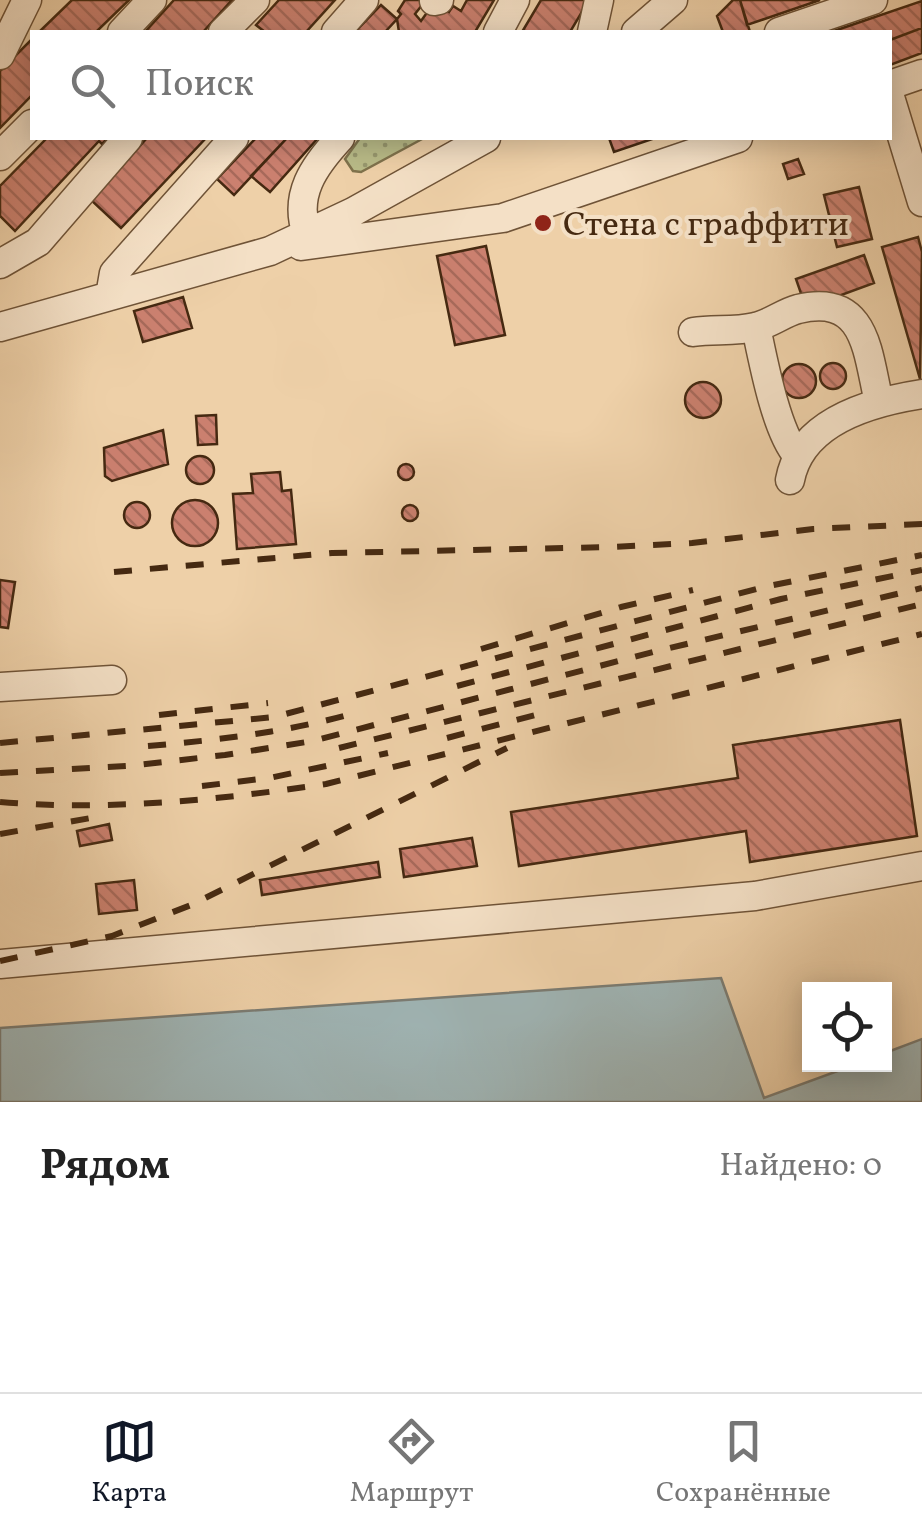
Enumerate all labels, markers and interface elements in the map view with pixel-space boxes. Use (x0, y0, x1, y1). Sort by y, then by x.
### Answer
search box (30, 30, 892, 140)
icon: search (65, 58, 120, 113)
text: Поиск (145, 59, 254, 112)
place label: Стена с граффити (563, 202, 849, 250)
marker: Стена с граффити (532, 212, 554, 234)
map controls (802, 982, 892, 1072)
button: locate (802, 982, 892, 1072)
text: Рядом (40, 1138, 170, 1197)
text: Найдено: 0 (720, 1145, 882, 1189)
tab: Карта (91, 1414, 167, 1513)
tab: Маршрут (350, 1414, 473, 1513)
tab: Сохранённые (656, 1414, 831, 1513)

